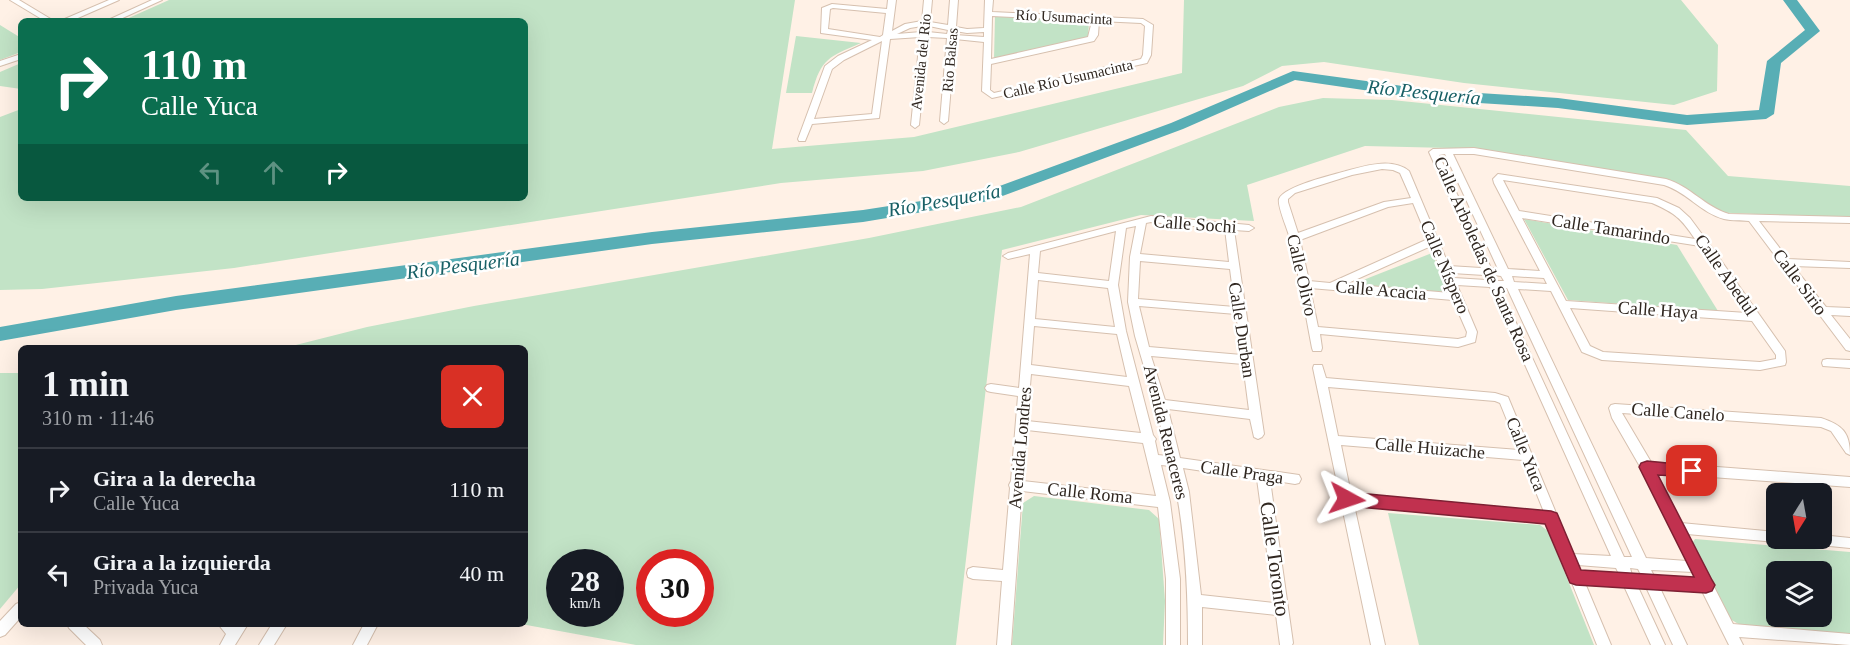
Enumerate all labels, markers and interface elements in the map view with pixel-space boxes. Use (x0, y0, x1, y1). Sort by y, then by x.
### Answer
street label: Río Usumacinta (1015, 6, 1113, 28)
street label: Avenida del Rio (908, 13, 934, 111)
street label: Rio Balsas (939, 27, 961, 93)
icon: right (42, 42, 120, 120)
text: 110 m (141, 42, 247, 88)
street label: Calle Río Usumacinta (1002, 56, 1135, 102)
water label: Río Pesquería (1365, 75, 1482, 110)
text: Calle Yuca (141, 91, 258, 121)
street label: Calle Arboledas de Santa Rosa (1430, 154, 1538, 364)
icon: left (194, 156, 227, 189)
icon: ahead (257, 156, 290, 189)
icon: right (320, 156, 353, 189)
water label: Río Pesquería (885, 179, 1002, 222)
street label: Calle Tamarindo (1550, 210, 1672, 248)
street label: Calle Sochi (1153, 211, 1237, 237)
street label: Calle Níspero (1416, 217, 1474, 317)
street label: Calle Abedul (1691, 231, 1761, 319)
street label: Calle Olivo (1283, 232, 1321, 318)
street label: Calle Sirio (1769, 245, 1831, 319)
water label: Río Pesquería (404, 247, 521, 284)
street label: Calle Acacia (1335, 276, 1427, 304)
street label: Calle Durban (1225, 281, 1259, 379)
street label: Calle Haya (1617, 297, 1699, 323)
street label: Avenida Renaceres (1140, 363, 1192, 501)
text: 1 min (42, 364, 129, 404)
button: close (441, 365, 504, 428)
street label: Avenida Londres (1005, 386, 1035, 510)
street label: Calle Canelo (1631, 399, 1725, 425)
text: 310 m · 11:46 (42, 407, 154, 429)
street label: Calle Yuca (1502, 414, 1550, 494)
street label: Calle Huizache (1374, 433, 1486, 463)
pin (1666, 445, 1717, 496)
icon: arrive (1675, 454, 1708, 487)
street label: Calle Praga (1199, 456, 1285, 488)
text: Gira a la derecha (93, 466, 256, 491)
position arrow (1315, 467, 1379, 531)
icon: right (42, 474, 75, 507)
text: 110 m (449, 477, 504, 502)
street label: Calle Roma (1046, 479, 1134, 507)
north arrow (1766, 483, 1832, 549)
map controls (1766, 483, 1832, 627)
text: Calle Yuca (93, 492, 179, 514)
street label: Calle Toronto (1255, 500, 1295, 618)
speed limit sign: 30 (636, 549, 714, 627)
text: Gira a la izquierda (93, 550, 271, 575)
icon: left (42, 558, 75, 591)
text: 40 m (459, 561, 504, 586)
button: layers (1766, 561, 1832, 627)
text: 28 (570, 564, 600, 597)
text: Privada Yuca (93, 576, 198, 598)
text: km/h (570, 595, 600, 611)

